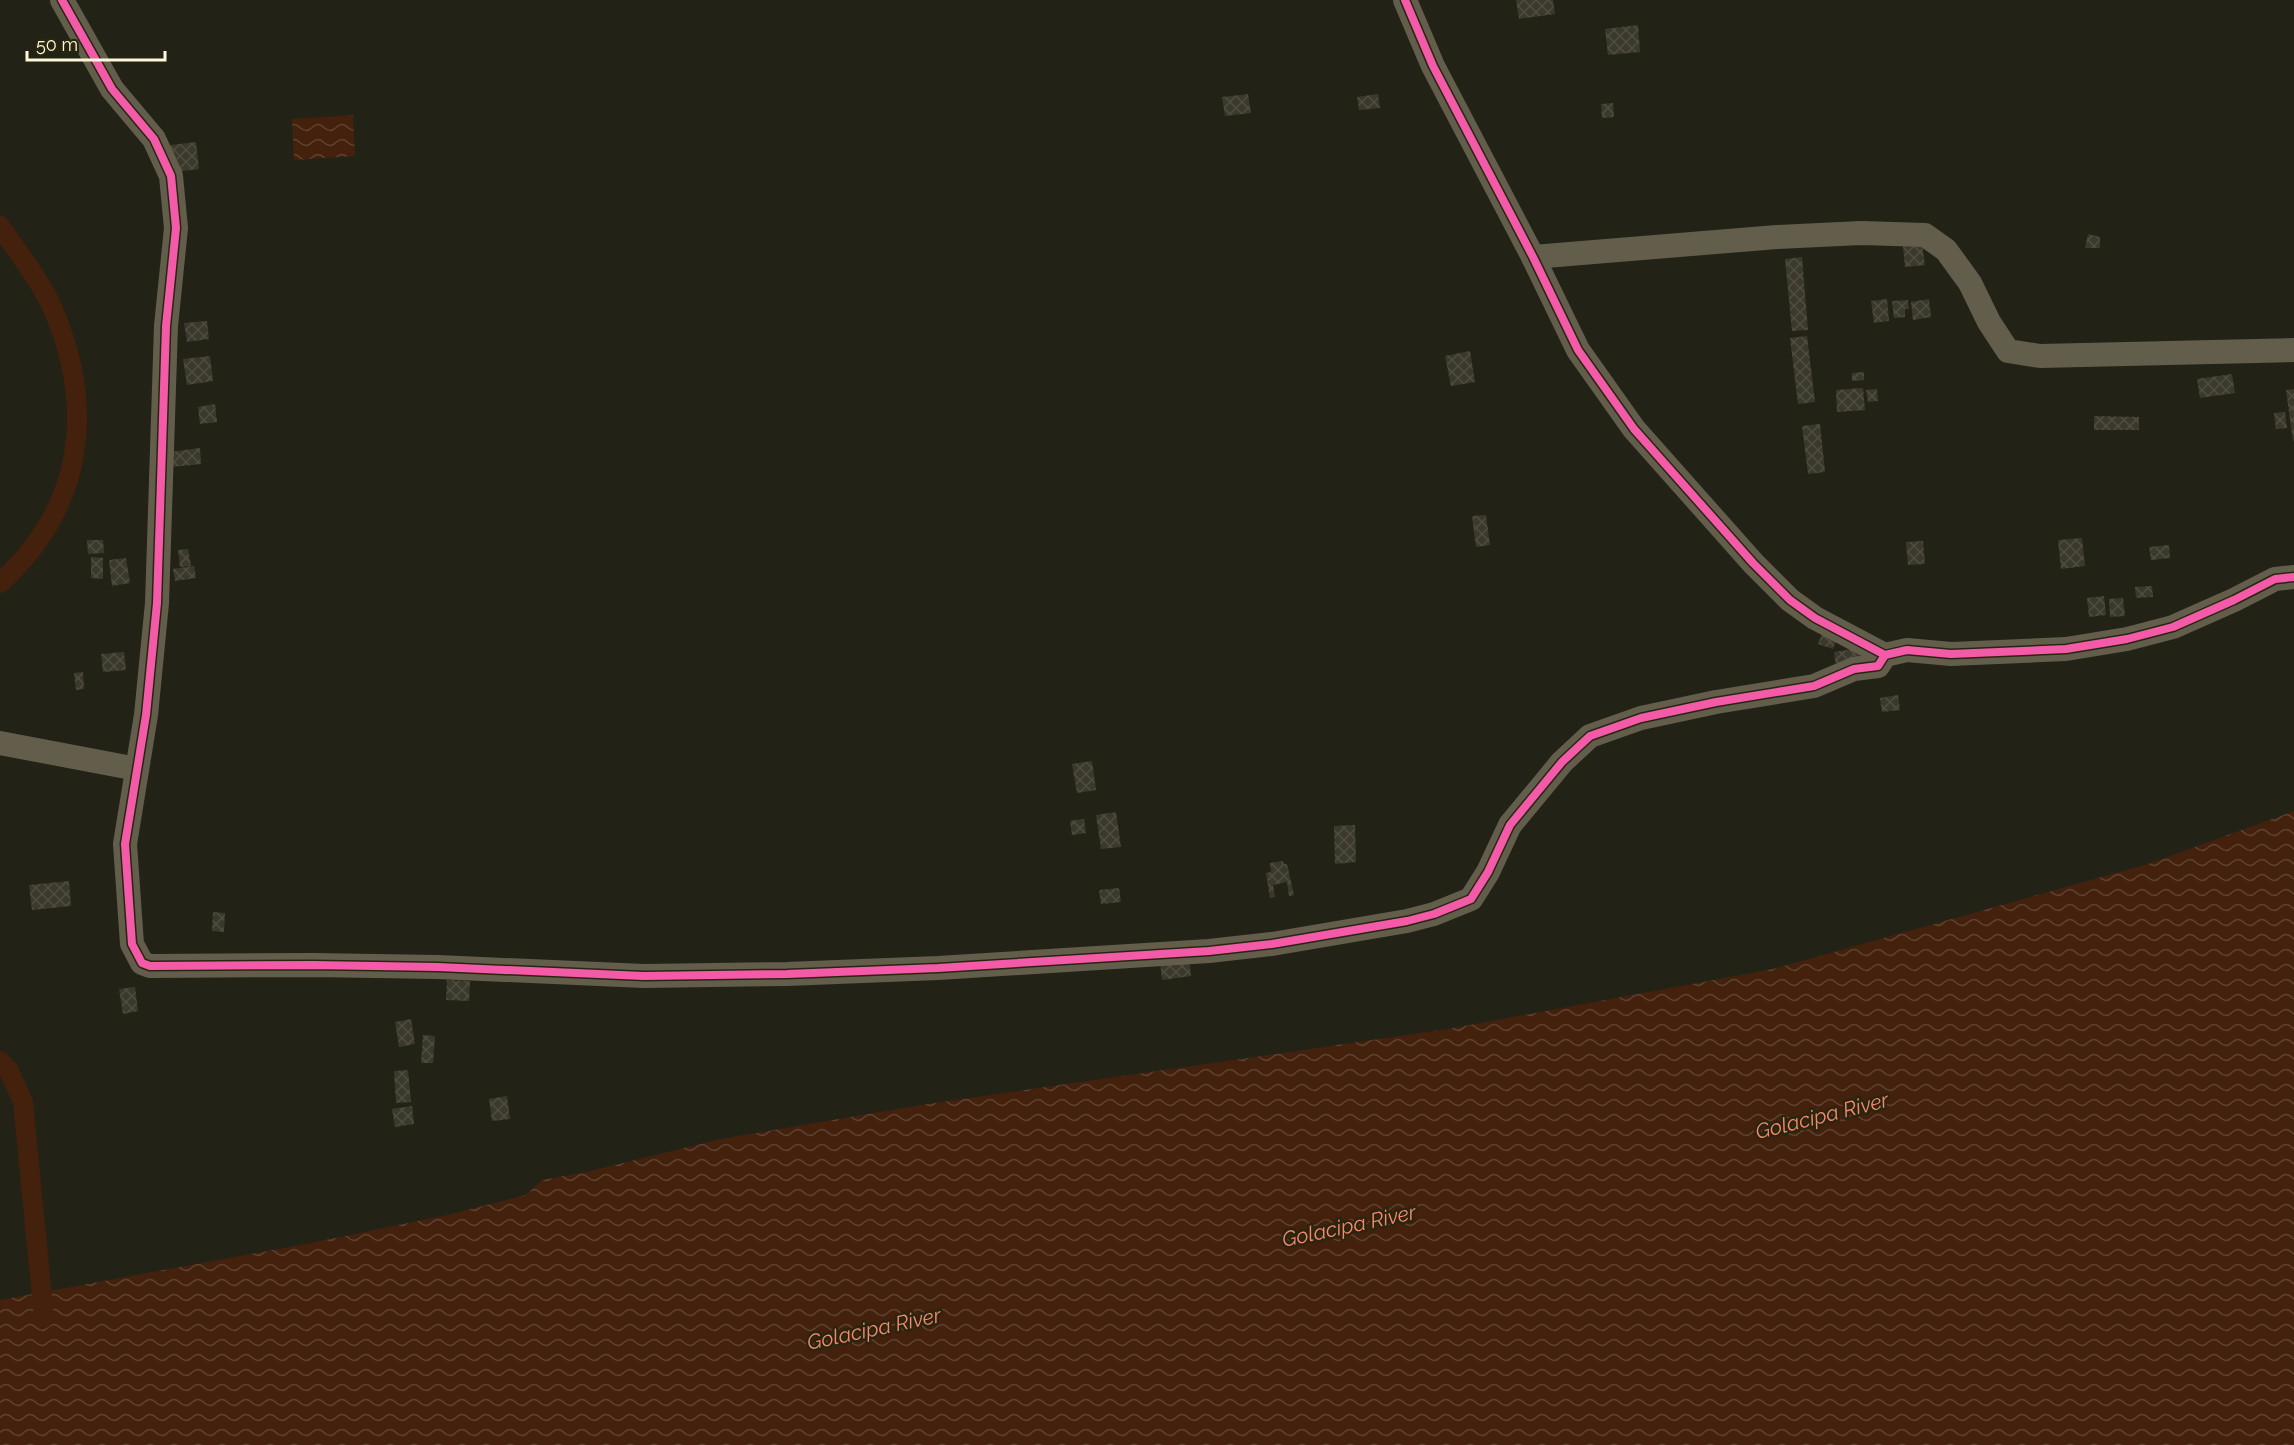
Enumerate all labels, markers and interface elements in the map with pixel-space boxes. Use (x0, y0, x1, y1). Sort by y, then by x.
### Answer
scale bar (27, 24, 165, 62)
text: 50 m (36, 34, 78, 55)
water label: Golacipa River (1753, 1087, 1892, 1144)
water label: Golacipa River (1280, 1199, 1419, 1252)
water label: Golacipa River (805, 1302, 944, 1355)

